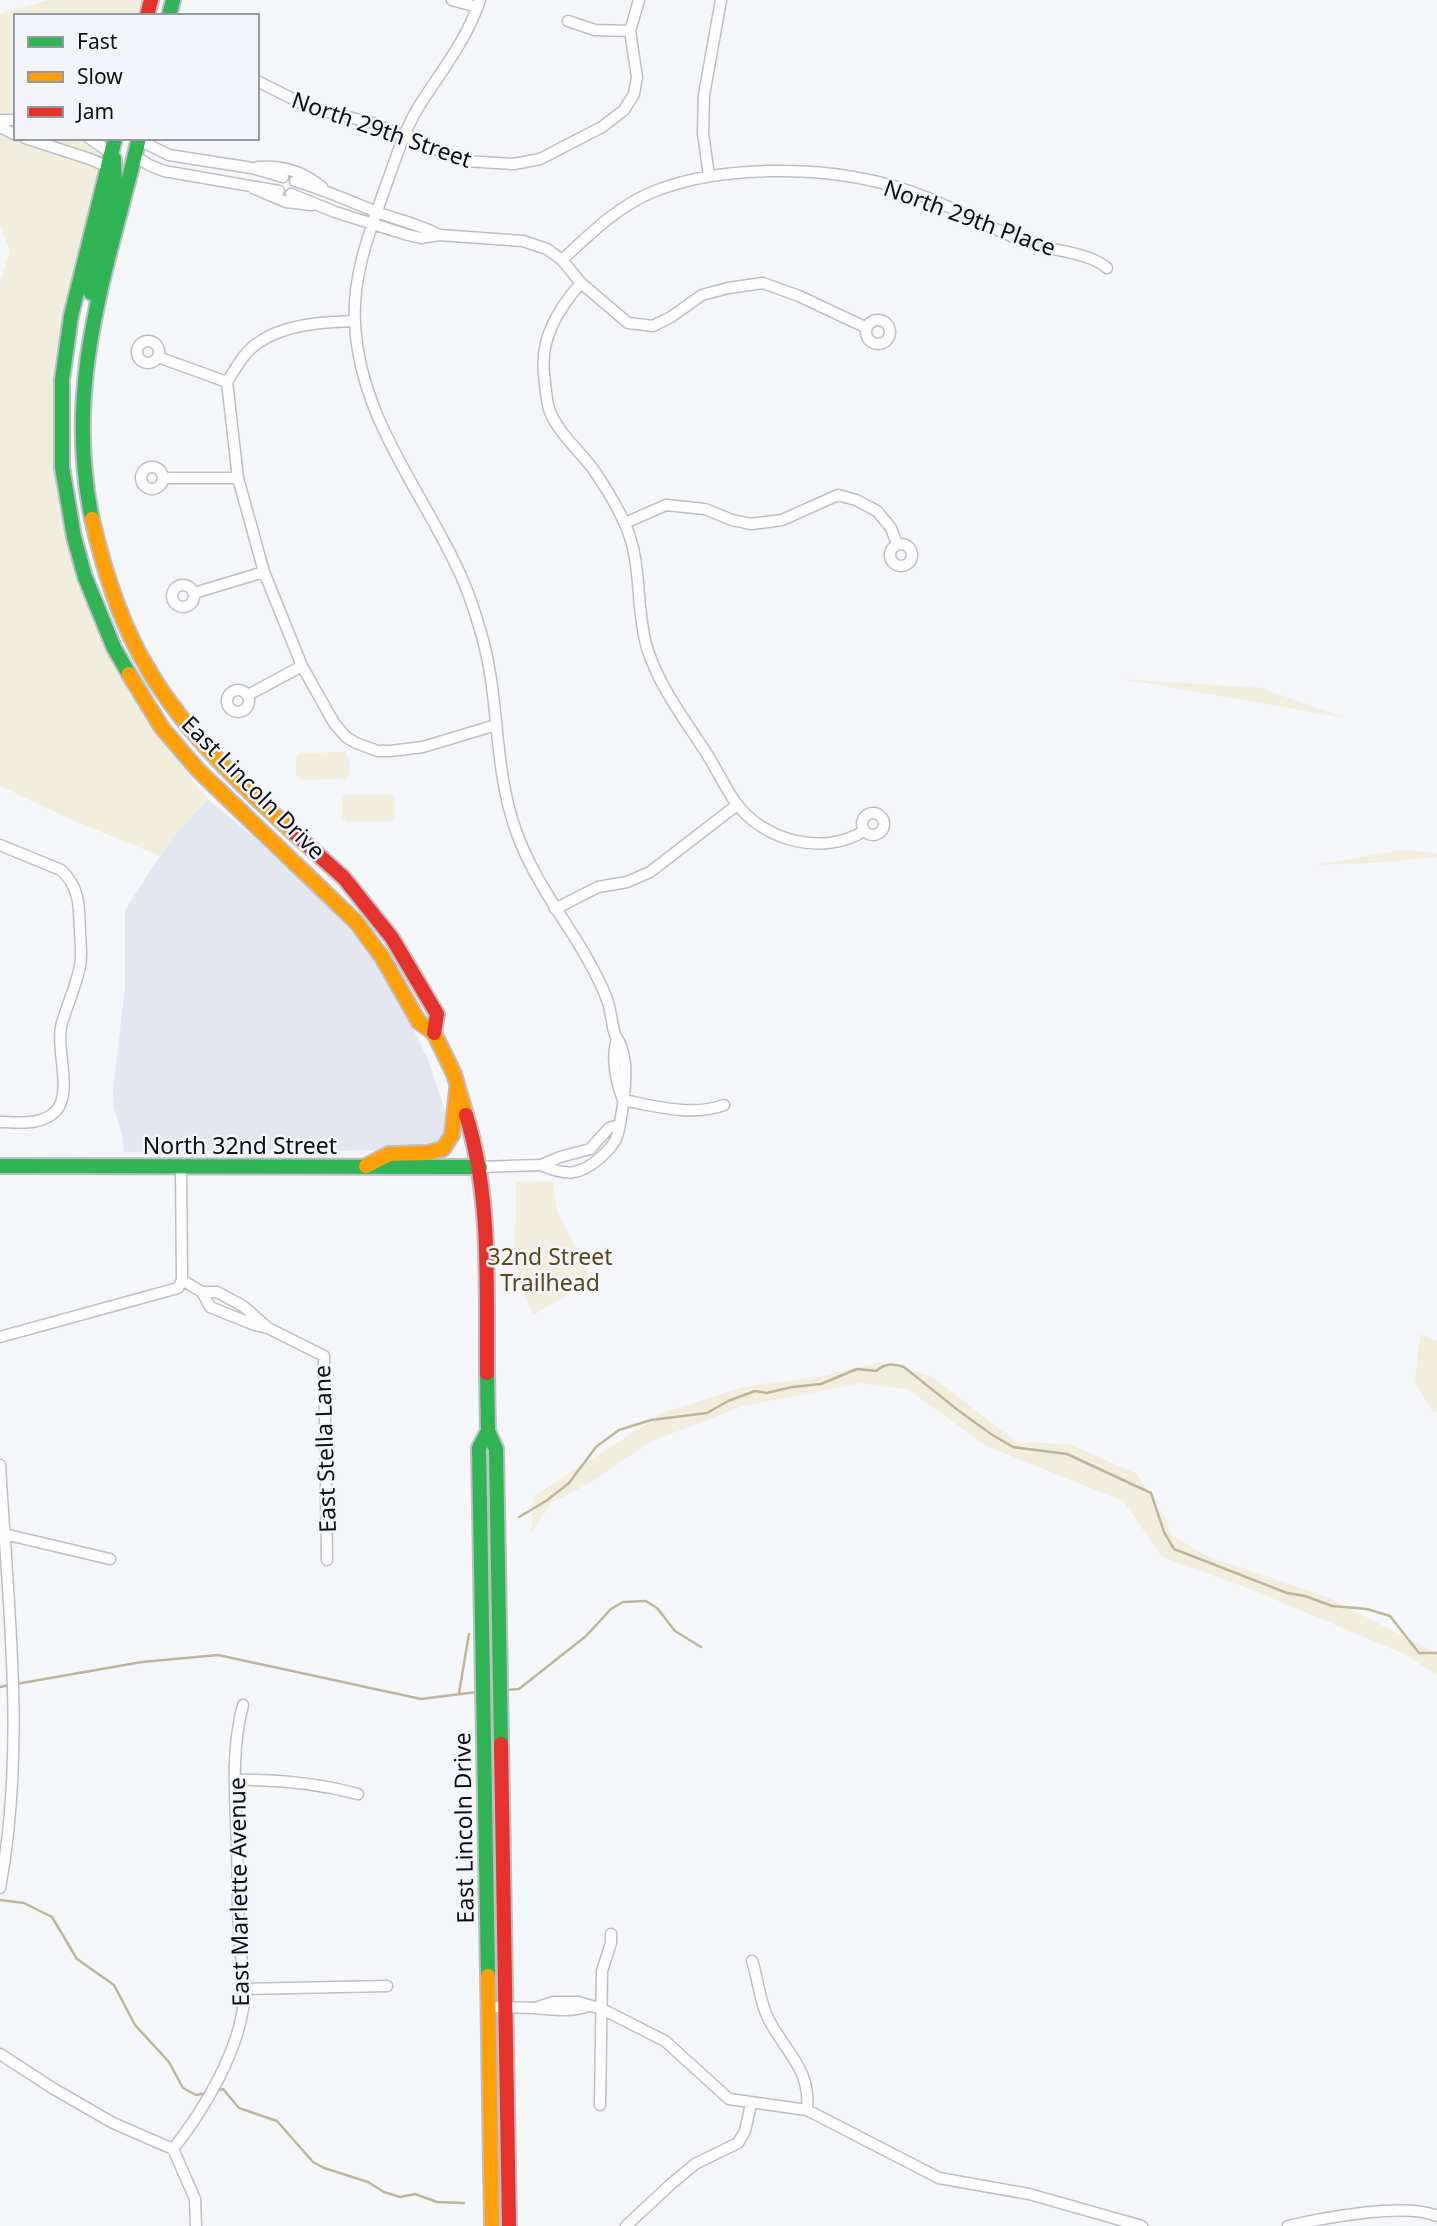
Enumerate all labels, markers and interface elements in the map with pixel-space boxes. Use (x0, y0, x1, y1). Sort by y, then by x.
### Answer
legend (14, 14, 259, 140)
text: Fast (77, 27, 118, 55)
text: Slow (77, 62, 123, 90)
street label: North 29th Street (288, 83, 476, 175)
text: Jam (75, 97, 114, 125)
street label: North 29th Place (880, 171, 1060, 263)
street label: East Lincoln Drive (175, 708, 333, 866)
street label: North 32nd Street (143, 1129, 337, 1161)
park label: 32nd Street Trailhead (488, 1240, 612, 1298)
street label: East Stella Lane (305, 1365, 343, 1533)
street label: East Lincoln Drive (445, 1732, 481, 1924)
street label: East Marlette Avenue (220, 1777, 256, 2007)

